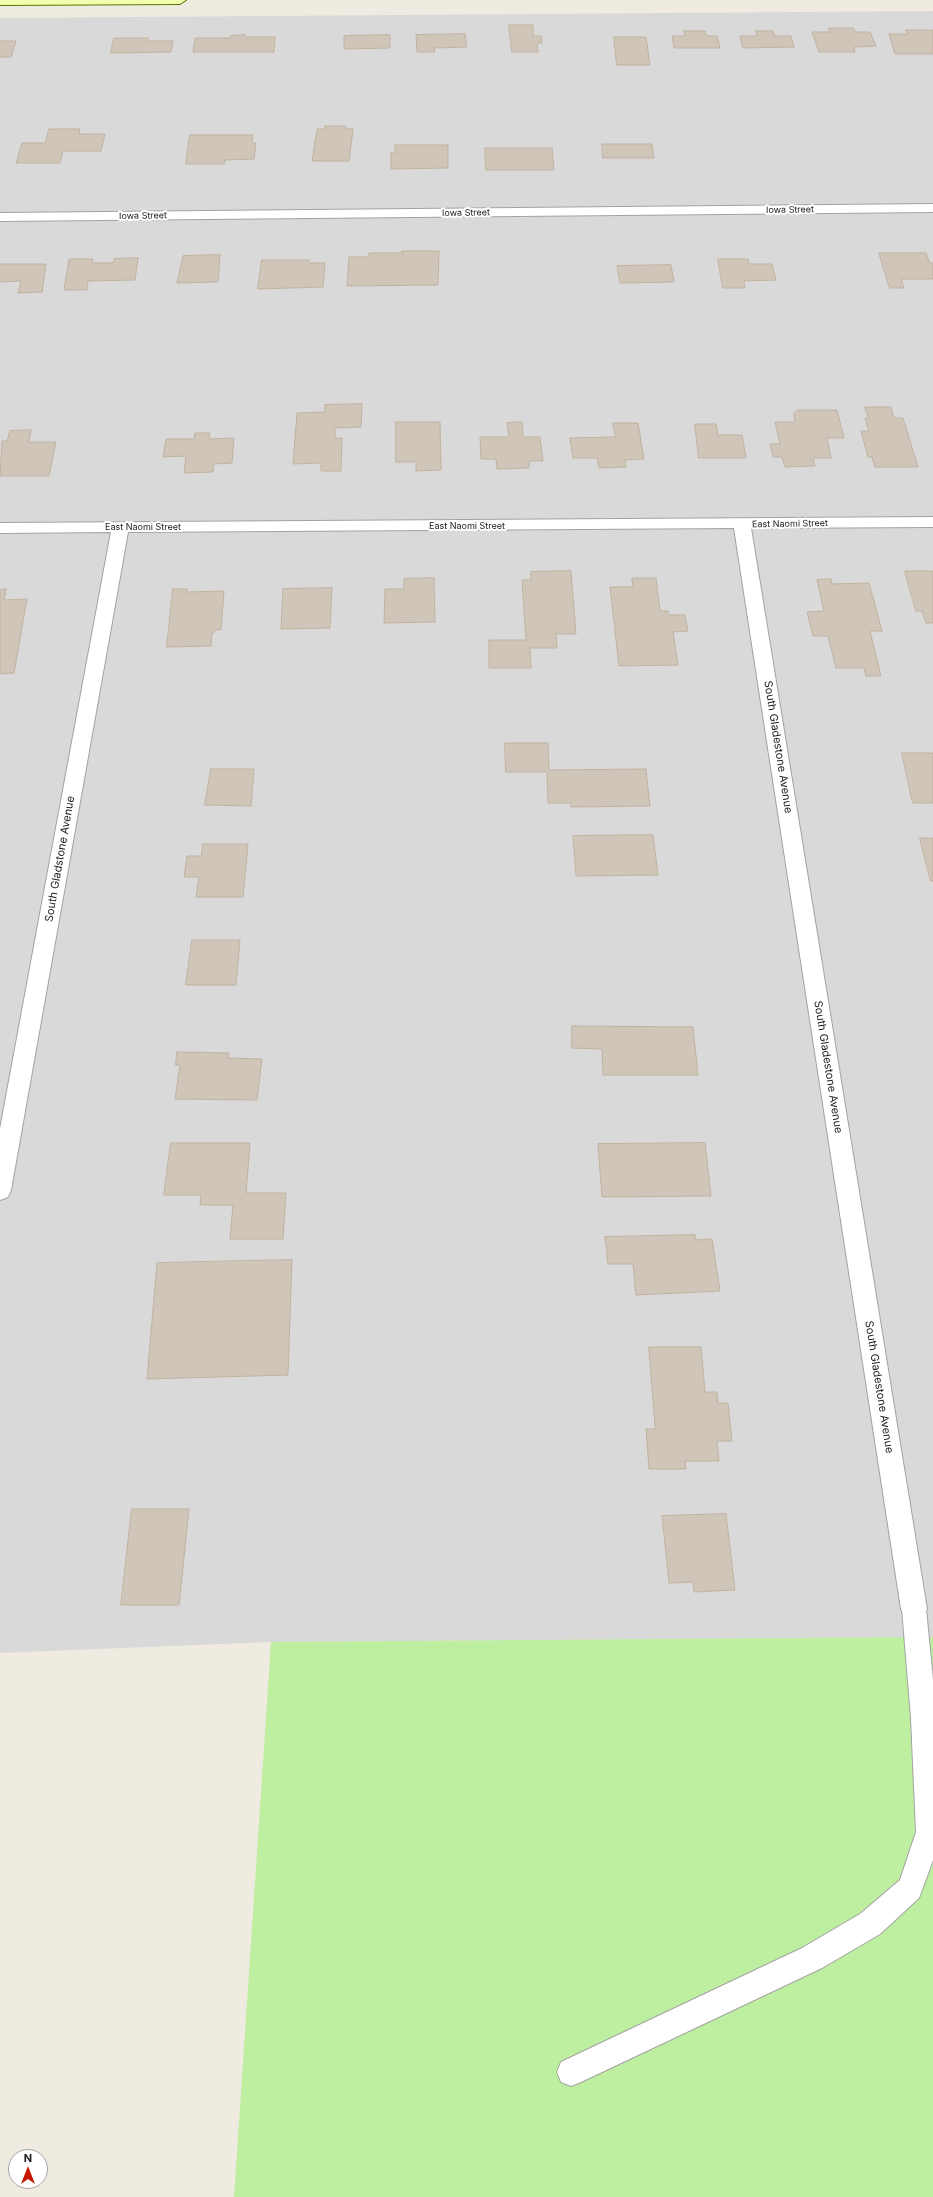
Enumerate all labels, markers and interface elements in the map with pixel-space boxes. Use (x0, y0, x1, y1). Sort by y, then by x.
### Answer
street label: Iowa Street (766, 204, 814, 216)
street label: Iowa Street (442, 207, 490, 219)
street label: Iowa Street (119, 210, 167, 222)
street label: East Naomi Street (752, 518, 828, 530)
street label: East Naomi Street (429, 521, 505, 531)
street label: East Naomi Street (105, 522, 181, 532)
street label: South Gladestone Avenue (761, 680, 795, 814)
street label: South Gladstone Avenue (42, 795, 78, 923)
street label: South Gladestone Avenue (811, 1000, 845, 1134)
street label: South Gladestone Avenue (862, 1320, 896, 1454)
north arrow (8, 2149, 48, 2189)
text: N (24, 2151, 32, 2165)

